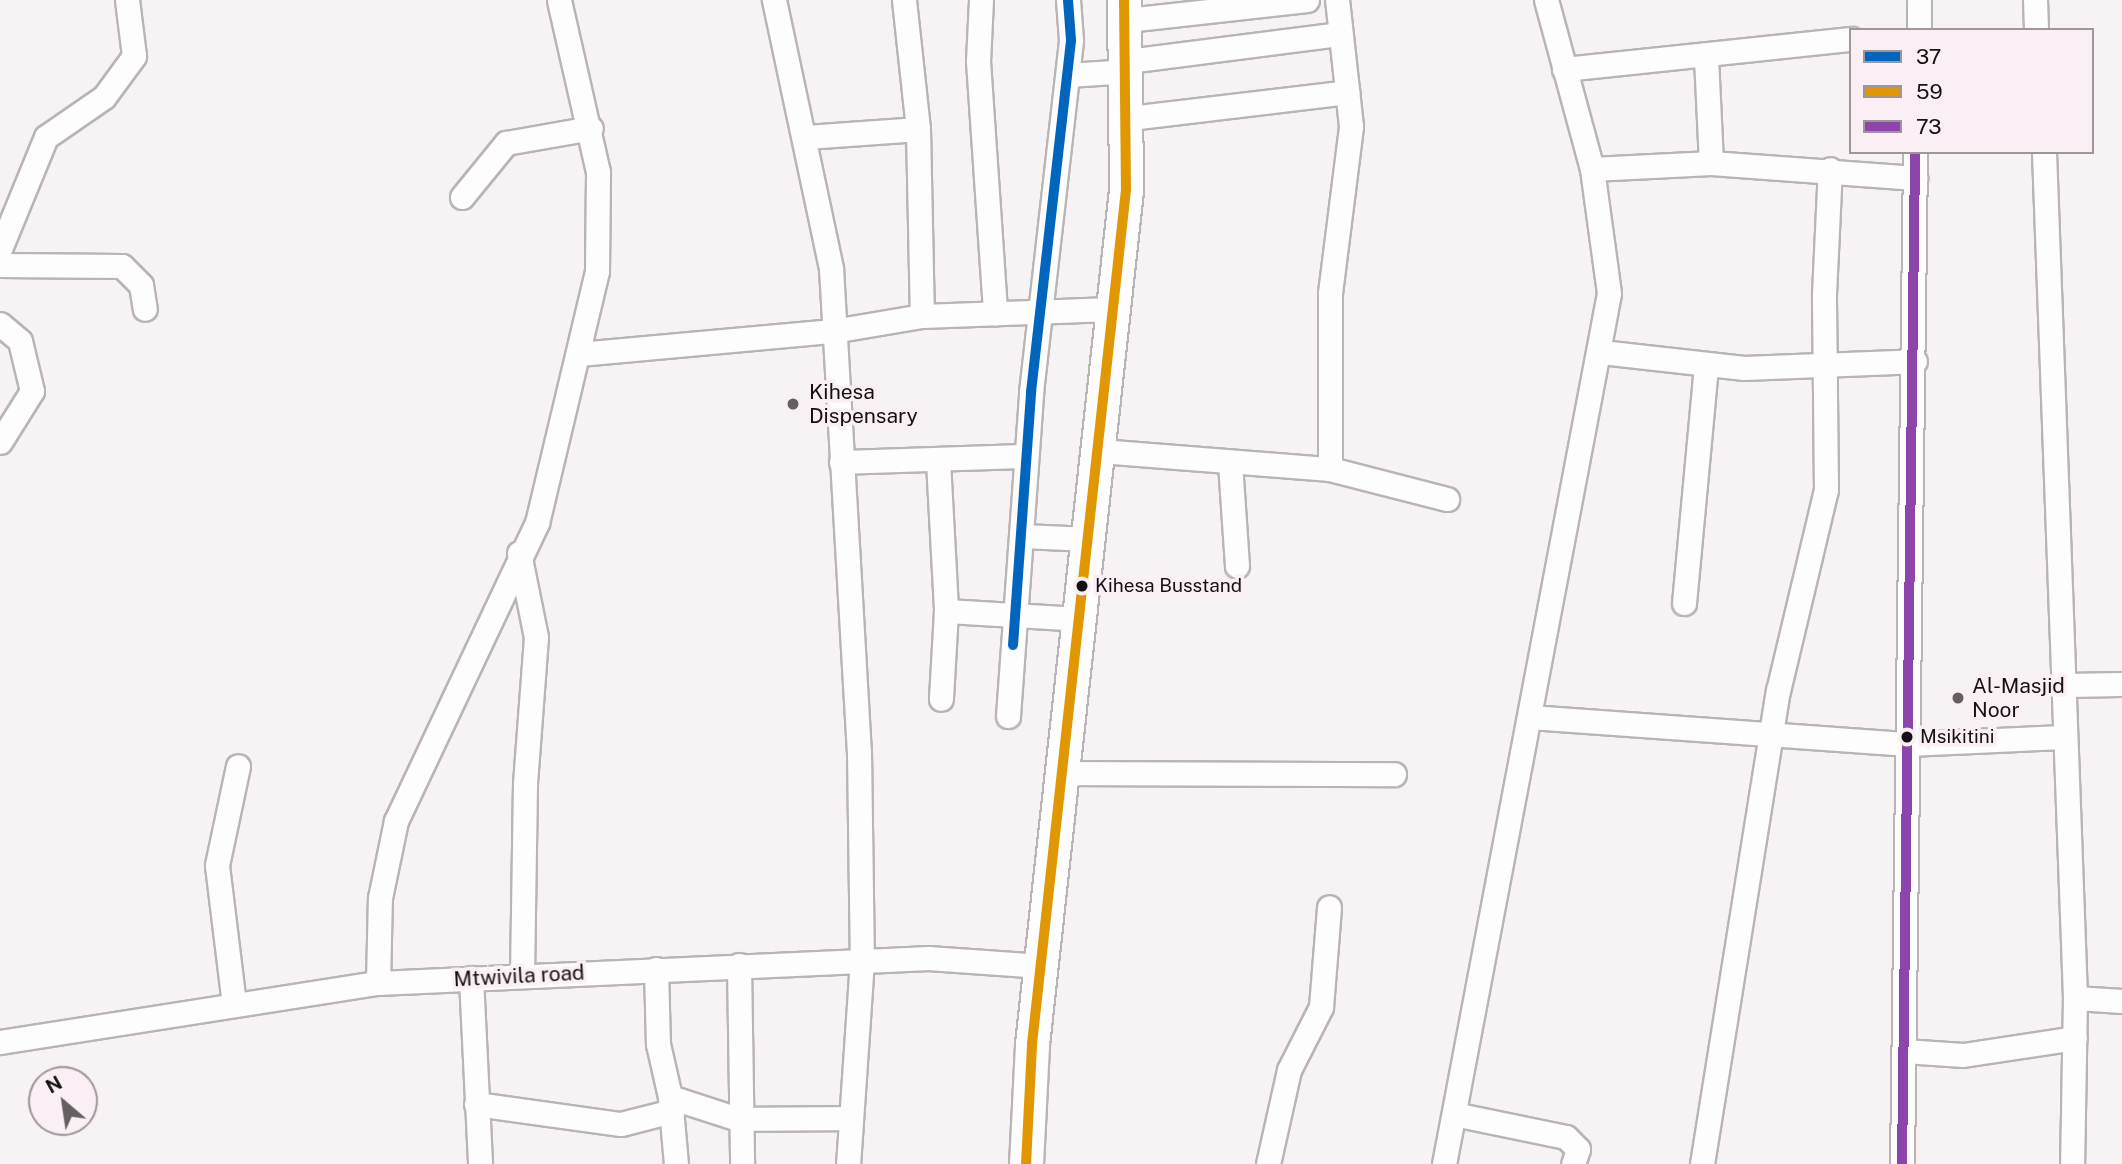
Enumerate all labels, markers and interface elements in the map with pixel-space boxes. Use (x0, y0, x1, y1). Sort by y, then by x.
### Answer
legend (1849, 28, 2094, 154)
text: 37 (1916, 44, 1941, 69)
text: 59 (1916, 79, 1943, 104)
text: 73 (1916, 114, 1941, 139)
place label: Kihesa Dispensary (809, 379, 918, 429)
marker: Kihesa Dispensary (783, 394, 803, 414)
place label: Kihesa Busstand (1095, 575, 1242, 597)
marker: Kihesa Busstand (1075, 579, 1089, 593)
place label: Al-Masjid Noor (1972, 673, 2065, 723)
marker: Al-Masjid Noor (1950, 690, 1966, 706)
place label: Msikitini (1920, 726, 1995, 748)
marker: Msikitini (1900, 730, 1914, 744)
street label: Mtwivila road (453, 960, 585, 992)
north arrow (28, 1066, 98, 1136)
text: N (42, 1071, 66, 1098)

